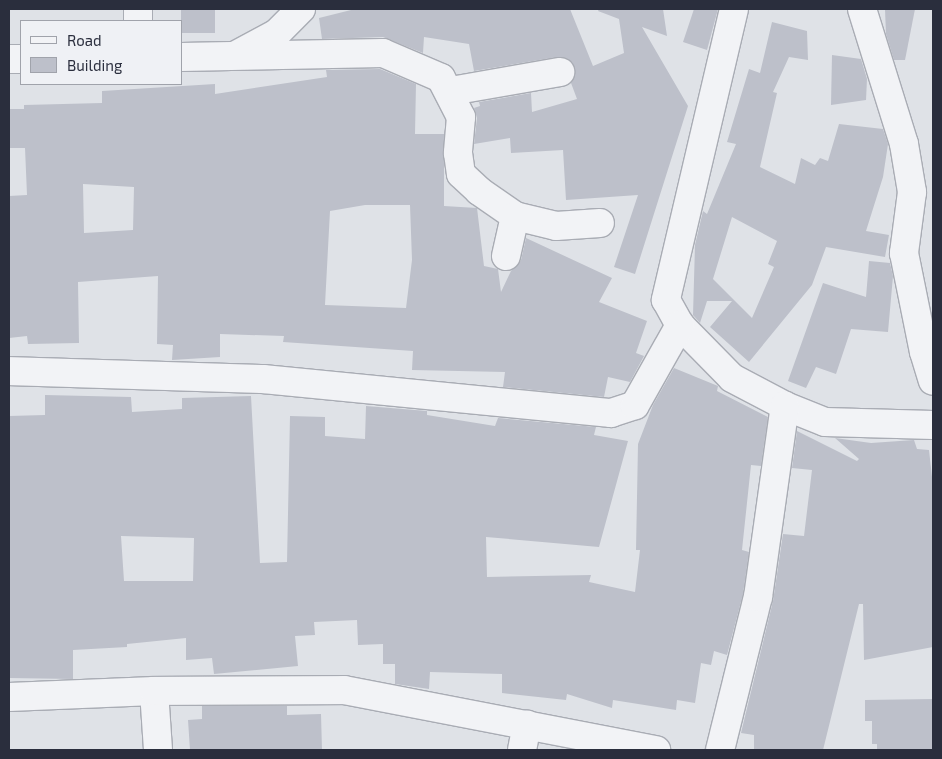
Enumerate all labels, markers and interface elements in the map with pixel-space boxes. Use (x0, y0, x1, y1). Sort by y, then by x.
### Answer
legend (20, 20, 182, 85)
text: Road (67, 31, 102, 49)
text: Building (67, 56, 122, 74)

